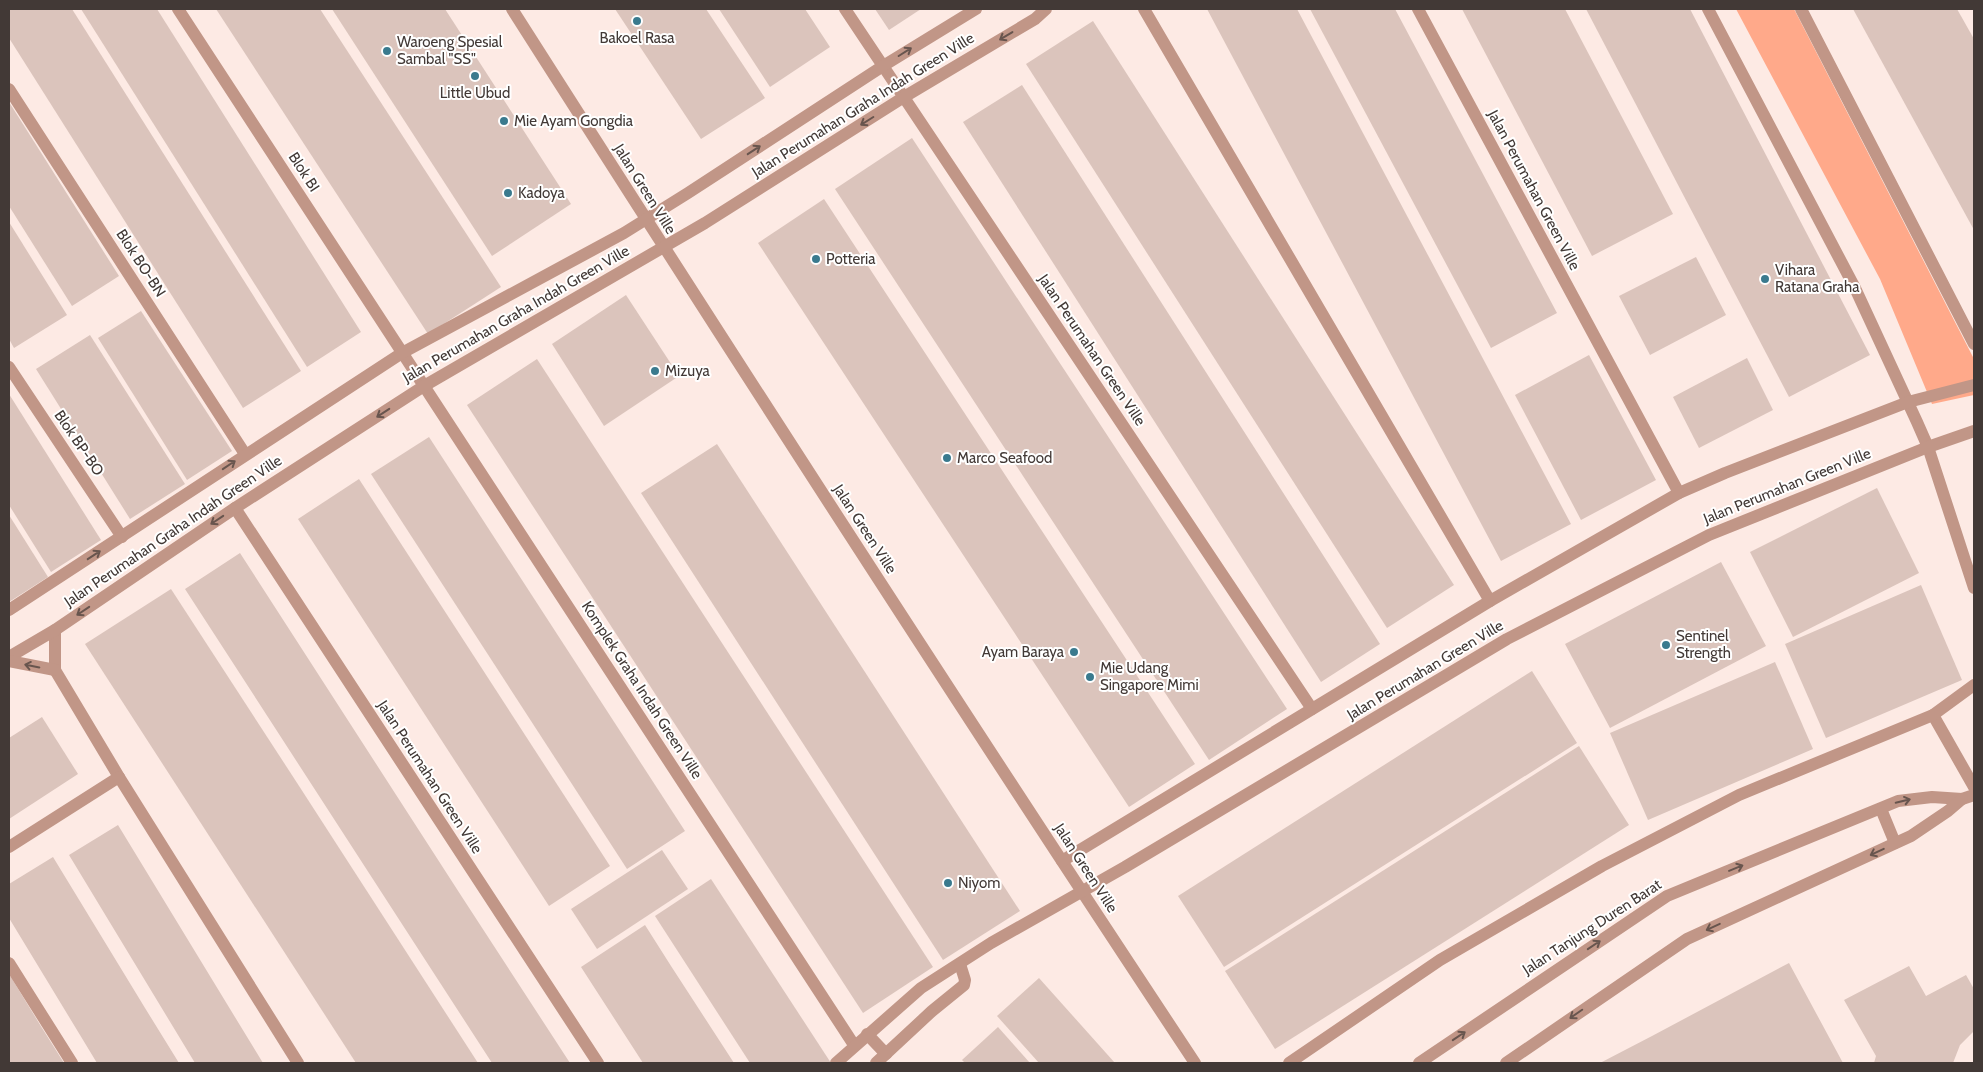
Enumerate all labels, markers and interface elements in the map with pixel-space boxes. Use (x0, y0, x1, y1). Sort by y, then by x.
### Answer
marker: Bakoel Rasa (631, 15, 643, 27)
place label: Bakoel Rasa (600, 29, 675, 47)
street label: Jalan Perumahan Graha Indah Green Ville (748, 29, 978, 182)
one-way arrow (1000, 32, 1014, 42)
place label: Waroeng Spesial Sambal "SS" (397, 33, 503, 68)
marker: Waroeng Spesial Sambal "SS" (381, 45, 393, 57)
one-way arrow (898, 47, 912, 57)
marker: Little Ubud (469, 70, 481, 82)
place label: Little Ubud (440, 84, 510, 102)
street label: Jalan Perumahan Green Ville (1484, 106, 1584, 273)
place label: Mie Ayam Gongdia (514, 112, 634, 130)
marker: Mie Ayam Gongdia (498, 115, 510, 127)
one-way arrow (861, 116, 875, 126)
street label: Jalan Green Ville (610, 140, 680, 238)
one-way arrow (747, 145, 761, 155)
street label: Blok BI (285, 149, 323, 195)
place label: Kadoya (518, 184, 566, 202)
marker: Kadoya (502, 187, 514, 199)
street label: Blok BO-BN (112, 226, 170, 300)
street label: Jalan Perumahan Graha Indah Green Ville (399, 241, 633, 387)
place label: Potteria (826, 250, 876, 268)
marker: Potteria (810, 253, 822, 265)
place label: Vihara Ratana Graha (1775, 261, 1860, 296)
street label: Jalan Perumahan Green Ville (1034, 270, 1150, 429)
marker: Vihara Ratana Graha (1759, 273, 1771, 285)
place label: Mizuya (665, 362, 711, 380)
marker: Mizuya (649, 365, 661, 377)
street label: Blok BP-BO (51, 407, 107, 479)
one-way arrow (376, 408, 390, 418)
street label: Jalan Perumahan Green Ville (1700, 444, 1874, 528)
place label: Marco Seafood (957, 449, 1052, 467)
street label: Jalan Perumahan Graha Indah Green Ville (60, 451, 285, 611)
marker: Marco Seafood (941, 452, 953, 464)
one-way arrow (222, 460, 236, 470)
street label: Jalan Green Ville (829, 480, 901, 577)
one-way arrow (210, 515, 224, 525)
one-way arrow (87, 550, 101, 560)
street label: Komplek Graha Indah Green Ville (578, 598, 706, 782)
one-way arrow (76, 606, 90, 616)
street label: Jalan Perumahan Green Ville (1343, 616, 1507, 724)
place label: Sentinel Strength (1676, 627, 1731, 662)
marker: Sentinel Strength (1660, 639, 1672, 651)
place label: Ayam Baraya (982, 643, 1065, 661)
marker: Ayam Baraya (1068, 646, 1080, 658)
place label: Mie Udang Singapore Mimi (1100, 659, 1199, 694)
one-way arrow (24, 661, 40, 670)
marker: Mie Udang Singapore Mimi (1084, 671, 1096, 683)
street label: Jalan Perumahan Green Ville (373, 696, 486, 857)
one-way arrow (1894, 796, 1910, 805)
street label: Jalan Green Ville (1050, 819, 1122, 916)
one-way arrow (1870, 848, 1885, 857)
one-way arrow (1728, 862, 1743, 871)
place label: Niyom (958, 874, 1000, 892)
street label: Jalan Tanjung Duren Barat (1518, 875, 1665, 979)
marker: Niyom (942, 877, 954, 889)
one-way arrow (1706, 922, 1721, 932)
one-way arrow (1586, 940, 1600, 950)
one-way arrow (1570, 1009, 1584, 1019)
one-way arrow (1452, 1031, 1466, 1041)

